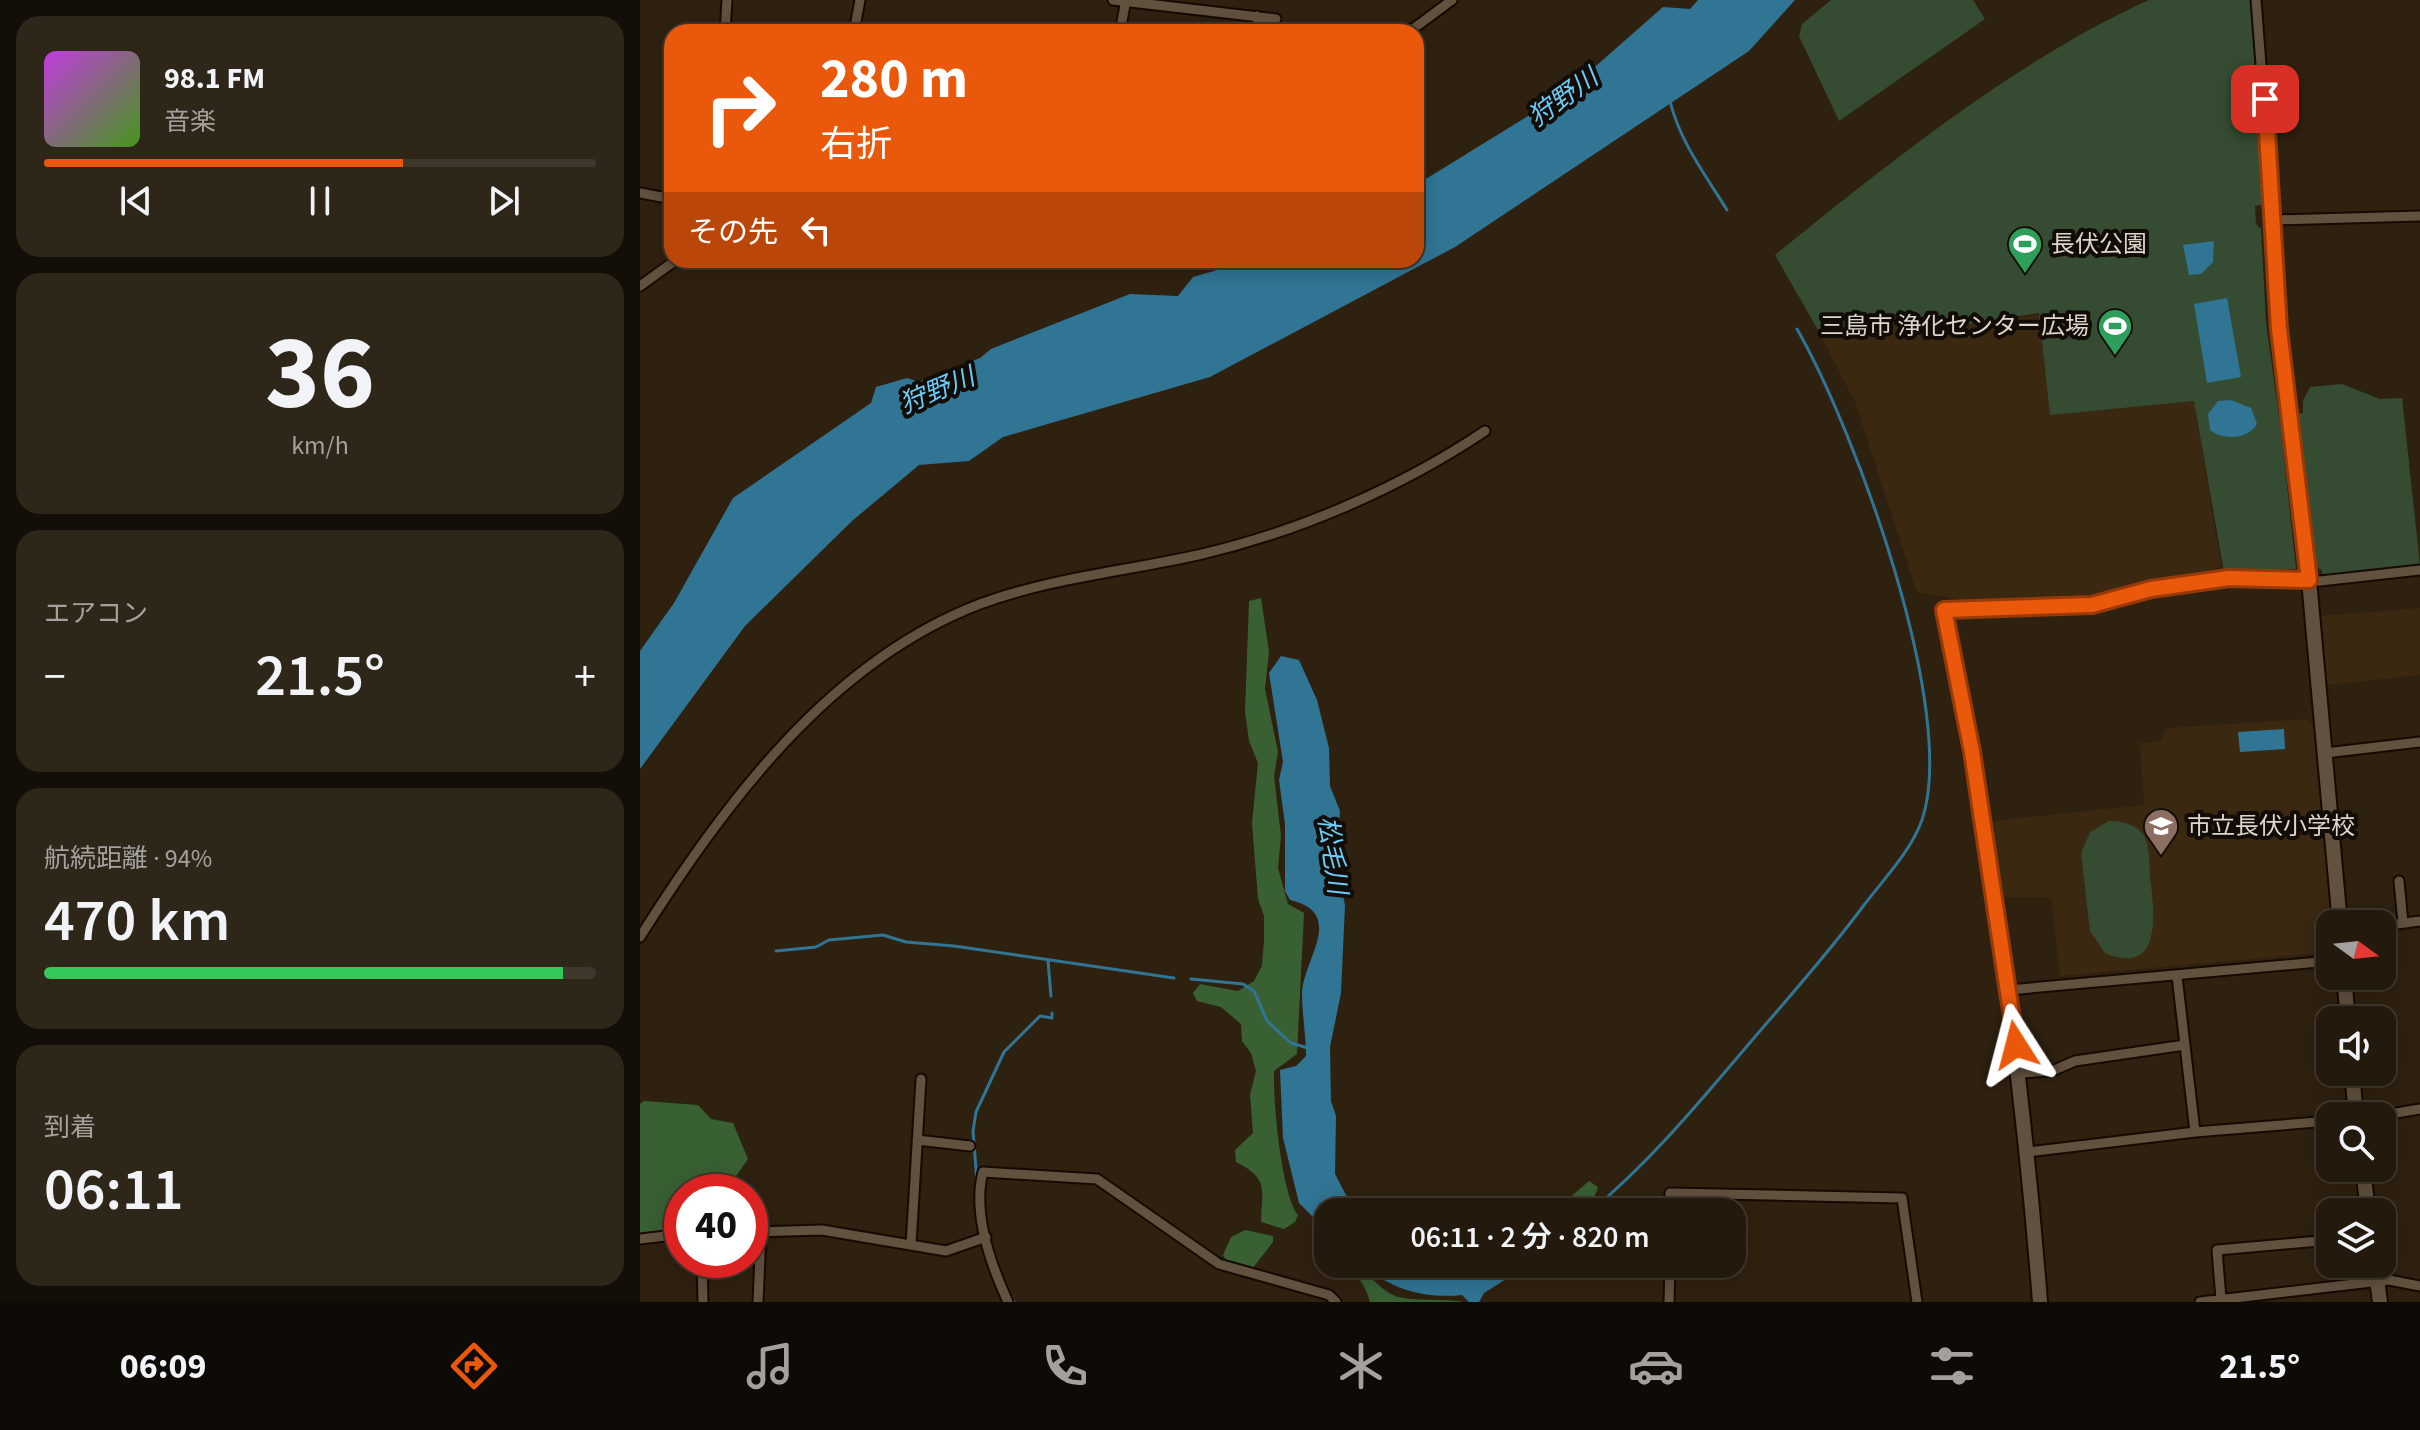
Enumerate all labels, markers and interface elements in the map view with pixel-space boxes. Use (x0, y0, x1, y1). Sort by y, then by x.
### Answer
text: 280 m (820, 40, 968, 119)
icon: right (688, 56, 792, 160)
text: 98.1 FM (164, 57, 265, 100)
water label: 狩野川 (1521, 58, 1608, 135)
pin (2231, 65, 2299, 133)
icon: arrive (2243, 77, 2287, 121)
text: 音楽 (164, 103, 216, 140)
text: 右折 (820, 119, 892, 170)
icon: previous (114, 179, 158, 223)
icon: pause (298, 179, 342, 223)
icon: next (482, 179, 526, 223)
icon: left (794, 208, 838, 252)
text: その先 (688, 211, 778, 254)
sports icon: 長伏公園 (2006, 225, 2044, 275)
place label: 長伏公園 (2051, 227, 2147, 262)
text: 36 (265, 301, 375, 449)
sports icon: 三島市 浄化センター広場 (2096, 307, 2134, 357)
place label: 三島市 浄化センター広場 (1820, 309, 2089, 344)
water label: 狩野川 (894, 357, 983, 423)
text: km/h (291, 427, 349, 464)
text: エアコン (44, 595, 148, 632)
text: 21.5° (255, 634, 385, 719)
text: − (44, 646, 66, 709)
text: + (574, 646, 596, 709)
school or university icon: 市立長伏小学校 (2142, 807, 2180, 857)
place label: 市立長伏小学校 (2187, 809, 2355, 844)
water label: 松毛川 (1309, 814, 1357, 899)
text: 航続距離 · 94% (44, 840, 212, 877)
text: 470 km (44, 879, 230, 964)
north arrow (2316, 910, 2396, 990)
map controls (2316, 910, 2396, 1278)
position arrow (1974, 1003, 2058, 1087)
button: sound (2316, 1006, 2396, 1086)
button: search (2316, 1102, 2396, 1182)
text: 到着 (44, 1109, 96, 1146)
text: 06:11 (44, 1148, 184, 1233)
speed limit sign: 40 (664, 1174, 768, 1278)
button: layers (2316, 1198, 2396, 1278)
text: 06:11 · 2 分 · 820 m (1410, 1216, 1650, 1259)
icon: directions (446, 1338, 502, 1394)
icon: music (742, 1338, 798, 1394)
icon: phone (1037, 1338, 1093, 1394)
icon: climate (1333, 1338, 1389, 1394)
icon: car (1628, 1338, 1684, 1394)
icon: filters (1924, 1338, 1980, 1394)
text: 06:09 (120, 1341, 207, 1392)
text: 21.5° (2219, 1341, 2300, 1392)

